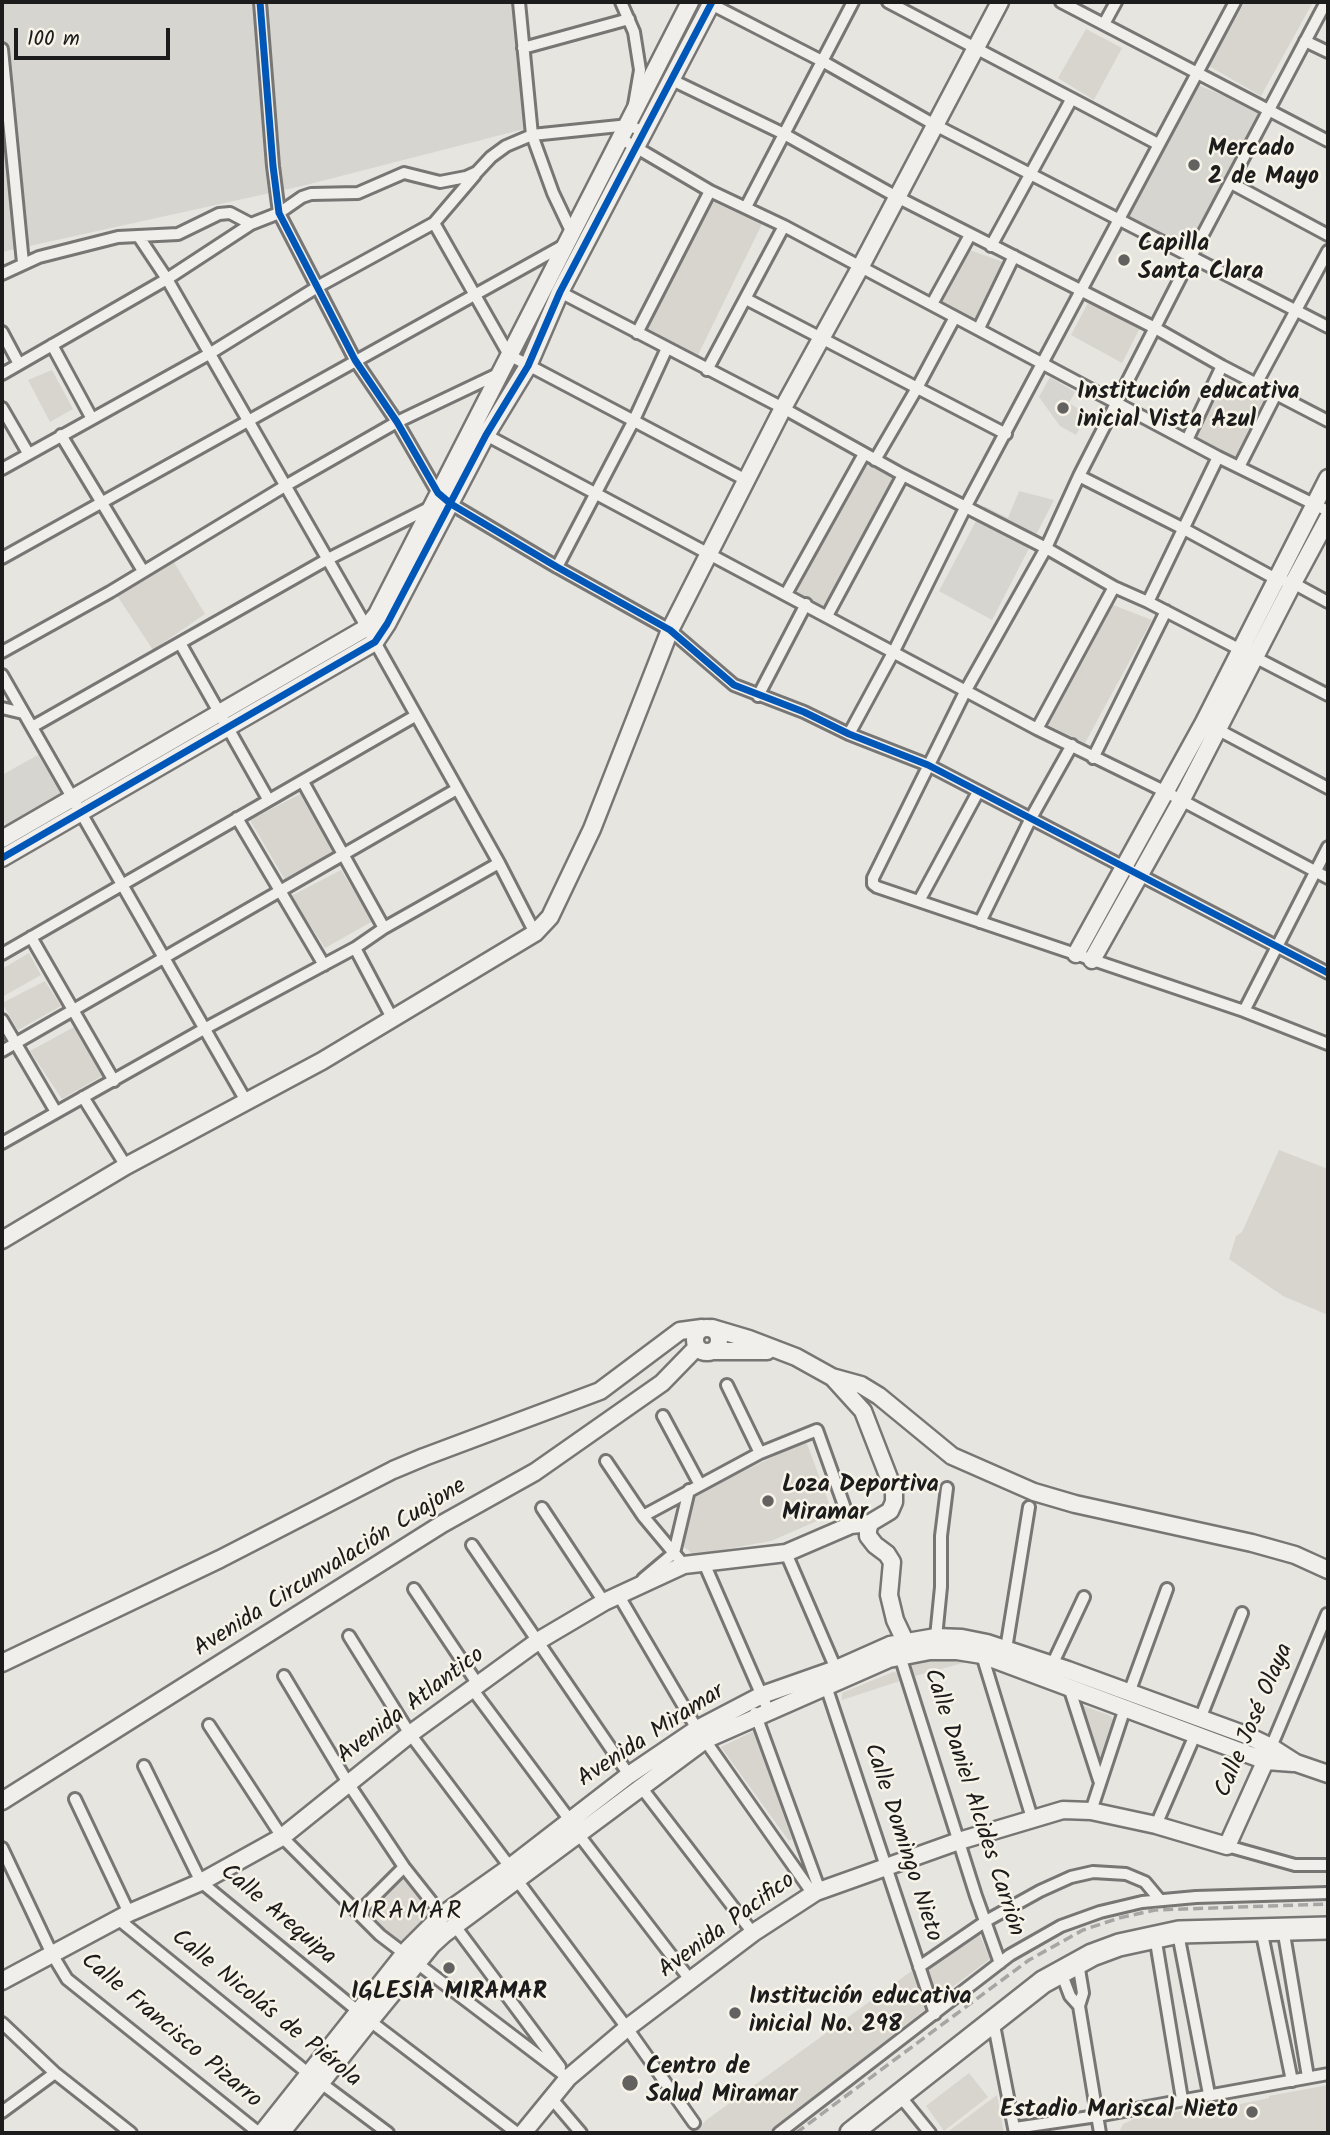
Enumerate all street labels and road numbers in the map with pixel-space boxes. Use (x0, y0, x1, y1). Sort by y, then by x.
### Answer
street label: Avenida Circunvalación Cuajone (189, 1473, 473, 1665)
street label: Calle José Olaya (1211, 1640, 1301, 1802)
street label: Avenida Atlantico (333, 1642, 491, 1772)
street label: Calle Daniel Alcides Carrión (915, 1666, 1029, 1940)
street label: Avenida Miramar (573, 1679, 731, 1795)
street label: Calle Domingo Nieto (855, 1740, 947, 1946)
street label: Calle Arequipa (213, 1859, 341, 1973)
street label: Avenida Pacifico (654, 1868, 802, 1986)
street label: Calle Nicolás de Piérola (164, 1925, 366, 2095)
street label: Calle Francisco Pizarro (74, 1948, 266, 2116)

